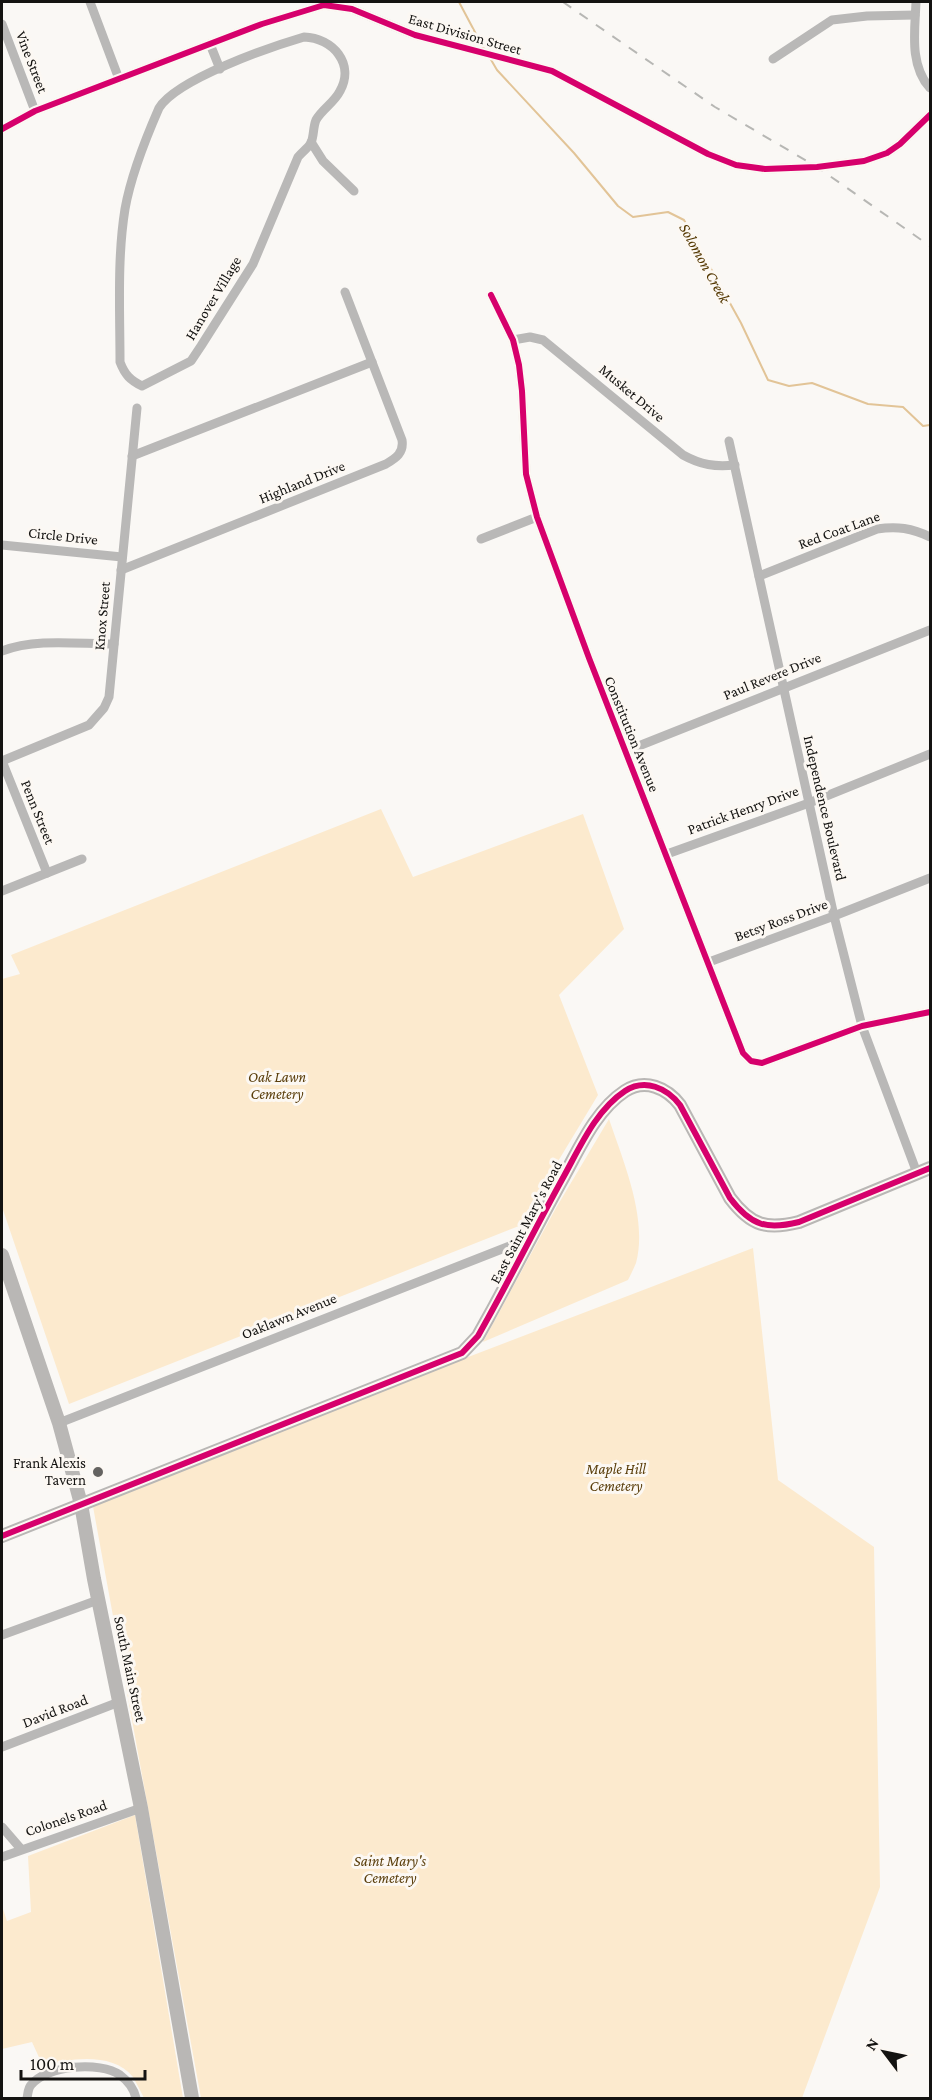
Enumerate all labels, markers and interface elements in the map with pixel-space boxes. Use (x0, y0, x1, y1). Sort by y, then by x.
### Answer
street label: East Division Street (407, 10, 524, 58)
street label: Vine Street (13, 29, 51, 96)
water label: Solomon Creek (676, 220, 734, 307)
street label: Hanover Village (182, 253, 245, 343)
street label: Musket Drive (596, 361, 668, 425)
street label: Highland Drive (257, 457, 348, 507)
street label: Red Coat Lane (796, 508, 882, 552)
street label: Circle Drive (27, 524, 99, 548)
street label: Knox Street (91, 580, 113, 651)
street label: Paul Revere Drive (721, 649, 824, 703)
street label: Constitution Avenue (601, 674, 663, 795)
street label: Independence Boulevard (800, 734, 850, 882)
street label: Penn Street (18, 778, 59, 847)
street label: Patrick Henry Drive (685, 782, 801, 838)
street label: Betsy Ross Drive (732, 896, 830, 945)
park label: Oak Lawn Cemetery (248, 1069, 307, 1103)
street label: East Saint Mary's Road (487, 1158, 566, 1287)
street label: Oaklawn Avenue (239, 1289, 339, 1342)
place label: Frank Alexis Tavern (13, 1455, 86, 1488)
park label: Maple Hill Cemetery (585, 1461, 646, 1495)
marker: Frank Alexis Tavern (91, 1465, 105, 1479)
street label: South Main Street (111, 1615, 149, 1724)
street label: David Road (20, 1691, 90, 1731)
street label: Colonels Road (23, 1797, 109, 1839)
park label: Saint Mary's Cemetery (354, 1853, 427, 1887)
north arrow (854, 2022, 914, 2082)
text: N (862, 2035, 882, 2053)
scale bar (21, 2043, 146, 2081)
text: 100 m (30, 2054, 75, 2074)

